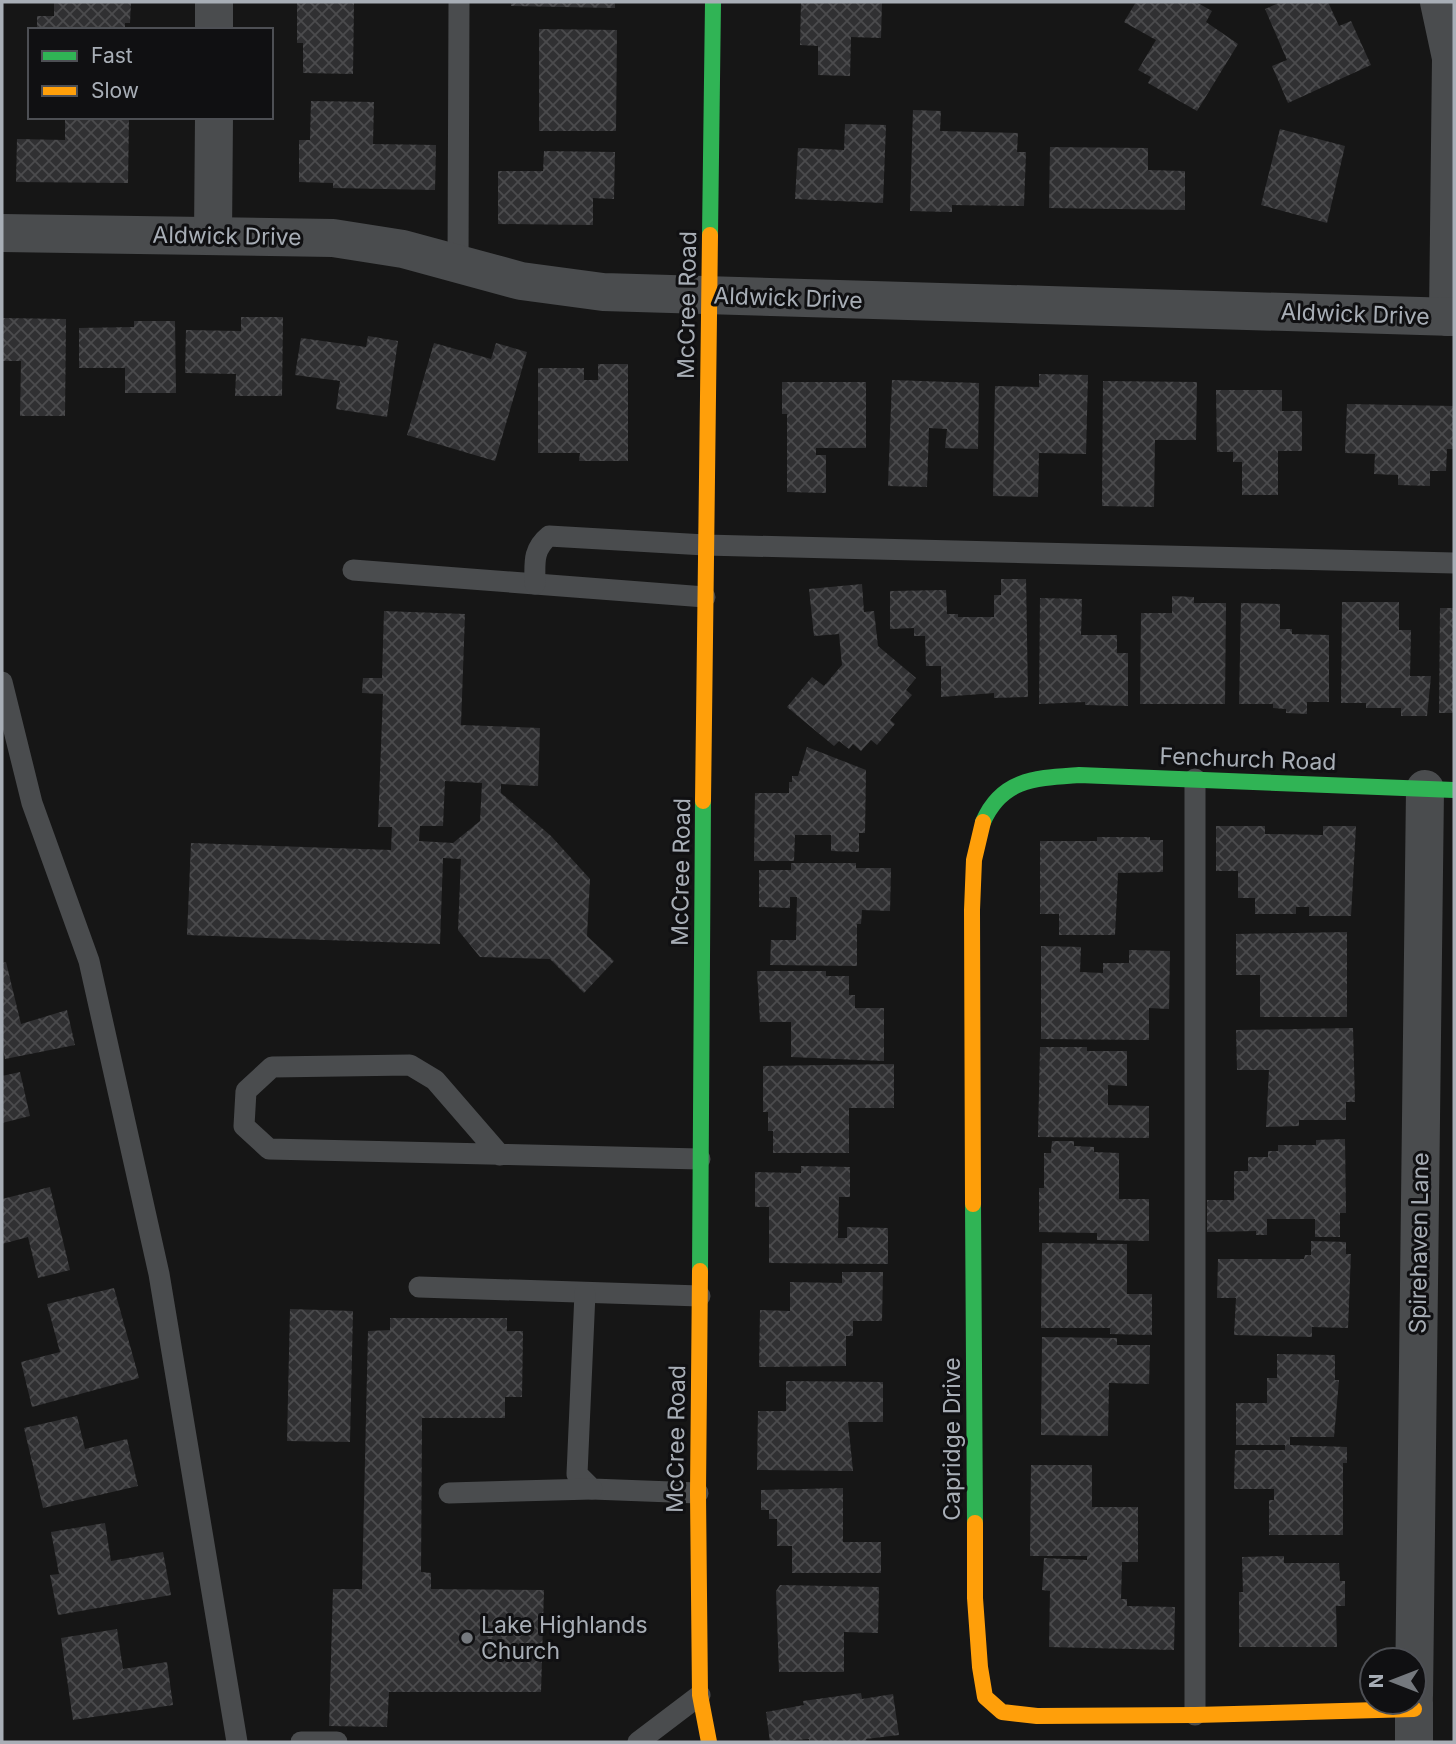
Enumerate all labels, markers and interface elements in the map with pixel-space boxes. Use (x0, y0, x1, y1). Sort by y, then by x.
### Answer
legend (28, 28, 273, 119)
text: Fast (91, 43, 133, 68)
text: Slow (91, 78, 139, 103)
street label: Aldwick Drive (152, 221, 302, 251)
street label: McCree Road (672, 231, 702, 379)
street label: Aldwick Drive (713, 281, 863, 315)
street label: Aldwick Drive (1280, 297, 1430, 331)
street label: Fenchurch Road (1159, 742, 1337, 776)
street label: McCree Road (666, 798, 696, 946)
street label: Spirehaven Lane (1403, 1152, 1435, 1334)
street label: Capridge Drive (938, 1357, 966, 1521)
street label: McCree Road (661, 1365, 691, 1513)
place label: Lake Highlands Church (481, 1611, 648, 1665)
marker: Lake Highlands Church (459, 1630, 475, 1646)
north arrow (1358, 1646, 1428, 1716)
text: N (1365, 1674, 1388, 1688)

